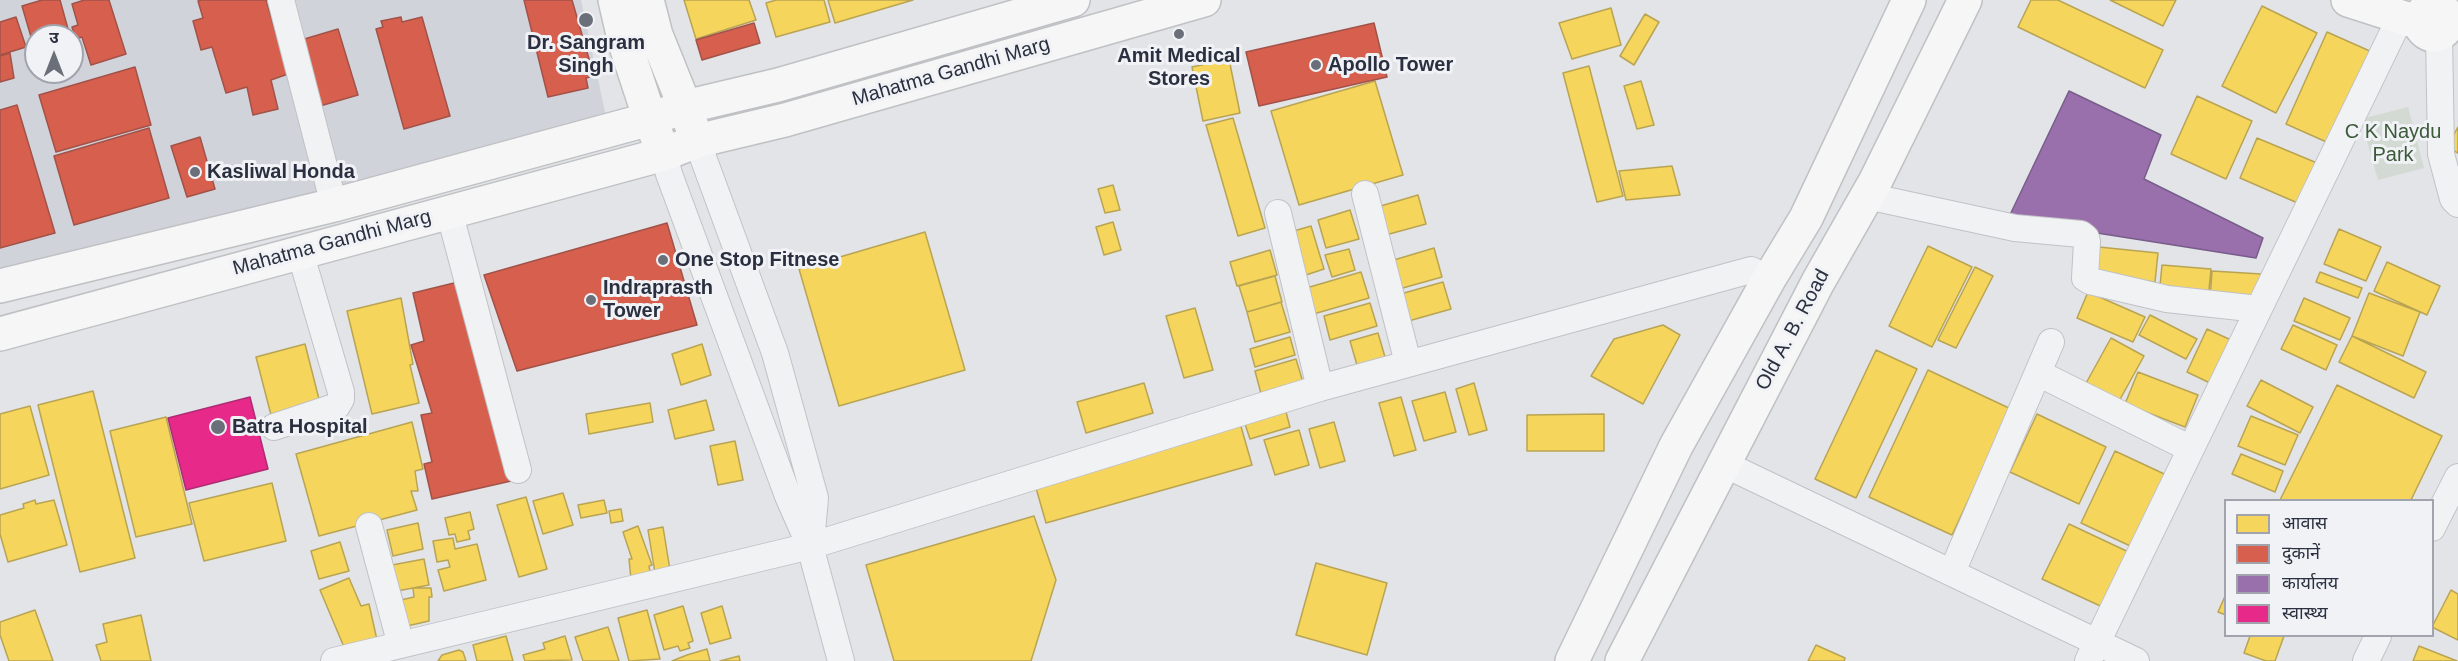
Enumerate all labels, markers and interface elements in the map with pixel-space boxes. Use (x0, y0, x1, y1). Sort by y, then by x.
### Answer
marker: Dr. Sangram Singh (577, 11, 595, 29)
north arrow (24, 24, 84, 84)
marker: Amit Medical Stores (1172, 27, 1186, 41)
text: उ (49, 29, 59, 46)
place label: Dr. Sangram Singh (527, 31, 645, 78)
street label: Mahatma Gandhi Marg (849, 32, 1053, 112)
place label: Amit Medical Stores (1117, 44, 1241, 91)
place label: Apollo Tower (1328, 53, 1453, 77)
marker: Apollo Tower (1309, 58, 1323, 72)
park label: C K Naydu Park (2345, 120, 2441, 167)
place label: Kasliwal Honda (207, 160, 355, 184)
marker: Kasliwal Honda (188, 165, 202, 179)
street label: Mahatma Gandhi Marg (230, 205, 434, 281)
place label: One Stop Fitnese (675, 248, 839, 272)
marker: One Stop Fitnese (656, 253, 670, 267)
street label: Old A. B. Road (1751, 265, 1835, 395)
place label: Indraprasth Tower (603, 276, 713, 323)
marker: Indraprasth Tower (584, 293, 598, 307)
place label: Batra Hospital (232, 415, 368, 439)
marker: Batra Hospital (209, 418, 227, 436)
legend (2224, 499, 2434, 637)
text: आवास (2282, 513, 2327, 533)
text: दुकानें (2282, 543, 2320, 563)
text: कार्यालय (2282, 573, 2338, 593)
text: स्वास्थ्य (2282, 603, 2328, 623)

